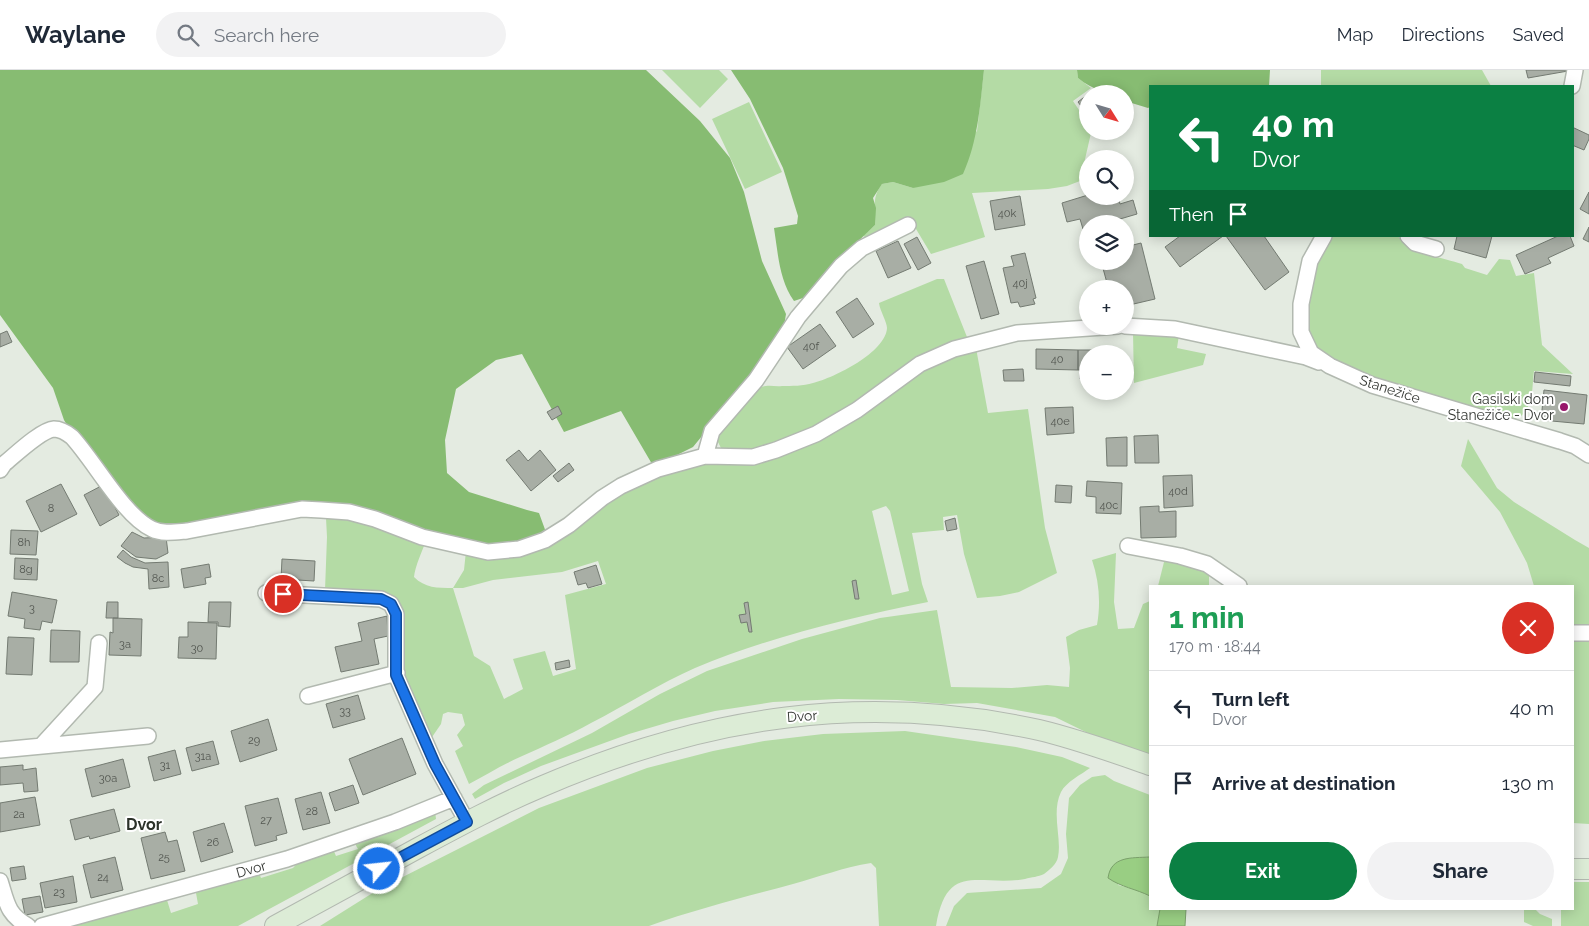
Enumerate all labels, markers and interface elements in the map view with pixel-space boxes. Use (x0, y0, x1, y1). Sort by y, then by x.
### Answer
search box (156, 12, 506, 57)
text: Waylane (25, 20, 126, 49)
icon: search (174, 21, 202, 49)
text: Search here (214, 24, 319, 46)
text: Map (1337, 24, 1373, 45)
text: Directions (1401, 24, 1485, 45)
text: Saved (1513, 24, 1564, 45)
north arrow (1079, 85, 1134, 140)
map controls (1079, 85, 1134, 400)
text: 40 m (1252, 104, 1334, 145)
icon: left (1169, 105, 1234, 170)
text: Dvor (1252, 146, 1300, 172)
button: search (1079, 150, 1134, 205)
icon: arrive (1224, 200, 1252, 228)
text: Then (1169, 203, 1214, 225)
house number: 40k (998, 207, 1016, 220)
button: layers (1079, 215, 1134, 270)
house number: 40j (1012, 277, 1028, 290)
button: + (1079, 280, 1134, 335)
house number: 40f (803, 340, 820, 353)
button: − (1079, 345, 1134, 400)
house number: 40 (1051, 353, 1064, 366)
street label: Stanežiče (1358, 372, 1422, 406)
place label: Gasilski dom Stanežiče - Dvor (1448, 391, 1554, 423)
marker: Gasilski dom Stanežiče - Dvor (1558, 401, 1570, 413)
house number: 40e (1050, 415, 1070, 428)
house number: 40d (1168, 485, 1188, 498)
house number: 40c (1100, 499, 1118, 512)
house number: 8 (48, 502, 54, 515)
house number: 8h (18, 536, 30, 549)
house number: 8g (19, 563, 33, 576)
house number: 8c (152, 572, 164, 585)
pin (262, 573, 304, 615)
icon: arrive (269, 580, 297, 608)
text: 1 min (1169, 600, 1245, 635)
house number: 3 (29, 602, 35, 615)
button: close (1502, 602, 1554, 654)
text: 170 m · 18:44 (1169, 637, 1261, 656)
house number: 3a (119, 638, 131, 651)
house number: 30 (191, 642, 204, 655)
text: Turn left (1212, 688, 1289, 710)
icon: left (1169, 694, 1197, 722)
text: 40 m (1510, 697, 1554, 719)
house number: 33 (339, 705, 351, 718)
street label: Dvor (786, 707, 818, 725)
text: Dvor (1212, 710, 1247, 729)
house number: 29 (248, 734, 260, 747)
house number: 31a (195, 750, 211, 763)
house number: 31 (160, 759, 171, 772)
icon: arrive (1169, 769, 1197, 797)
house number: 30a (99, 772, 117, 785)
text: Arrive at destination (1212, 772, 1396, 794)
text: 130 m (1502, 772, 1554, 794)
house number: 28 (306, 805, 318, 818)
house number: 2a (13, 808, 25, 821)
house number: 27 (260, 814, 272, 827)
district label: Dvor (126, 815, 162, 834)
house number: 26 (207, 836, 220, 849)
position arrow (352, 842, 404, 894)
button: Exit (1169, 842, 1357, 900)
button: Share (1367, 842, 1554, 900)
house number: 25 (158, 851, 170, 864)
street label: Dvor (234, 857, 268, 881)
house number: 24 (97, 871, 109, 884)
house number: 23 (53, 886, 65, 899)

